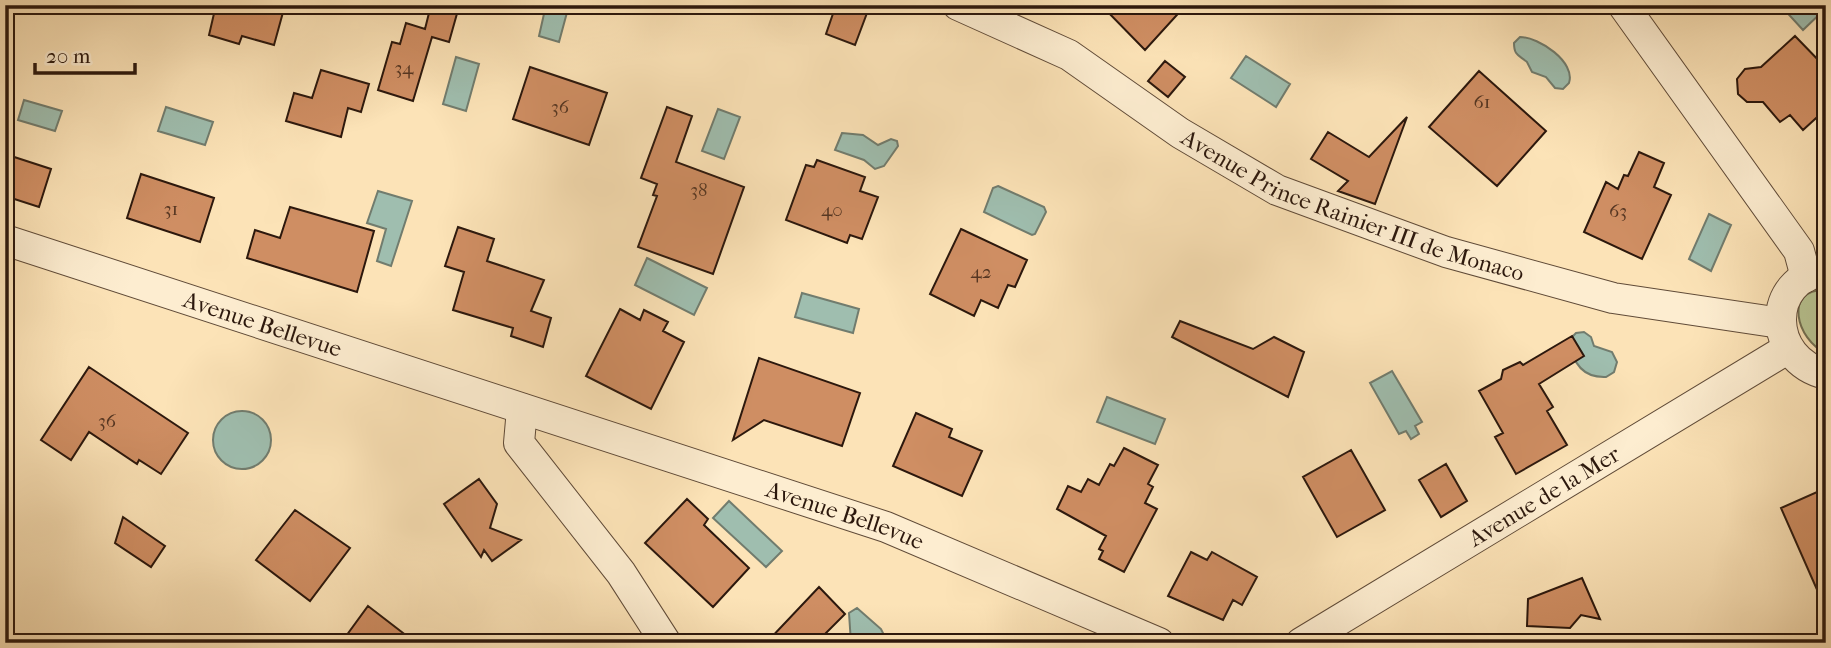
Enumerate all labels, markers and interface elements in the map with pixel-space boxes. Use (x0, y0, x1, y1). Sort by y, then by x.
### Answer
scale bar (35, 32, 135, 76)
text: 20 m (46, 44, 91, 68)
house number: 34 (394, 57, 414, 79)
house number: 61 (1474, 91, 1490, 113)
house number: 36 (551, 96, 570, 118)
street label: Avenue Prince Rainier III de Monaco (1176, 123, 1527, 287)
house number: 38 (690, 179, 708, 201)
house number: 31 (164, 198, 178, 220)
house number: 40 (821, 199, 843, 221)
house number: 63 (1609, 200, 1627, 222)
house number: 42 (971, 261, 992, 283)
street label: Avenue Bellevue (179, 286, 345, 363)
house number: 36 (98, 410, 117, 432)
street label: Avenue de la Mer (1463, 440, 1625, 553)
street label: Avenue Bellevue (762, 476, 928, 556)

